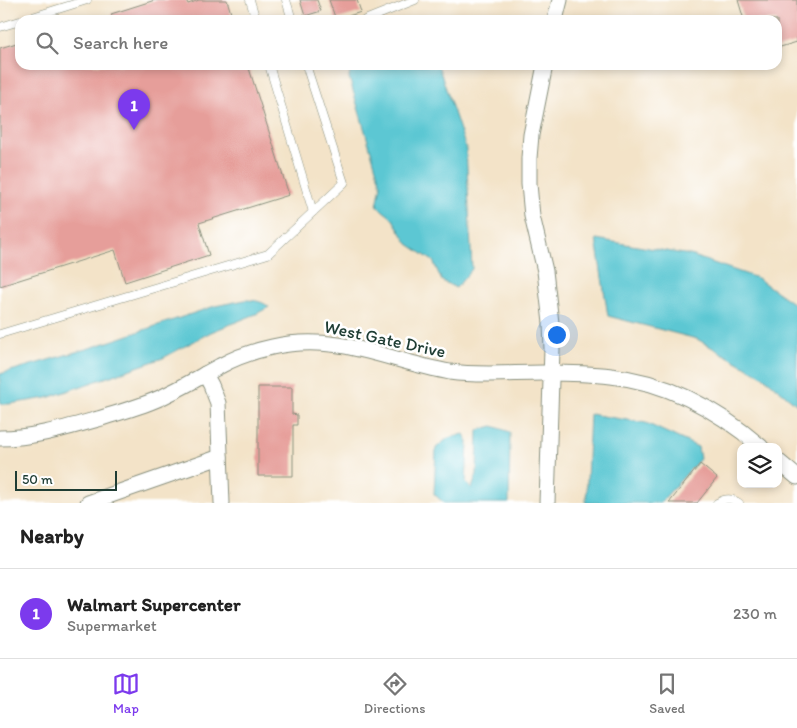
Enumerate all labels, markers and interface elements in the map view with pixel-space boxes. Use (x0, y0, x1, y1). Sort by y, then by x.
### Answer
search box (15, 15, 782, 70)
icon: search (33, 29, 61, 57)
text: Search here (73, 31, 168, 54)
pin: 1 (118, 89, 150, 130)
street label: West Gate Drive (322, 315, 448, 363)
your location (544, 322, 570, 348)
map controls (737, 443, 782, 488)
button: layers (737, 443, 782, 488)
scale bar (15, 468, 118, 491)
text: 50 m (22, 471, 53, 488)
text: Nearby (20, 523, 84, 548)
text: Walmart Supercenter (67, 593, 241, 616)
text: 1 (32, 604, 40, 623)
text: 230 m (733, 604, 777, 623)
text: Supermarket (67, 616, 157, 635)
tab: Map (112, 670, 140, 717)
tab: Directions (364, 670, 425, 717)
tab: Saved (649, 670, 685, 717)

